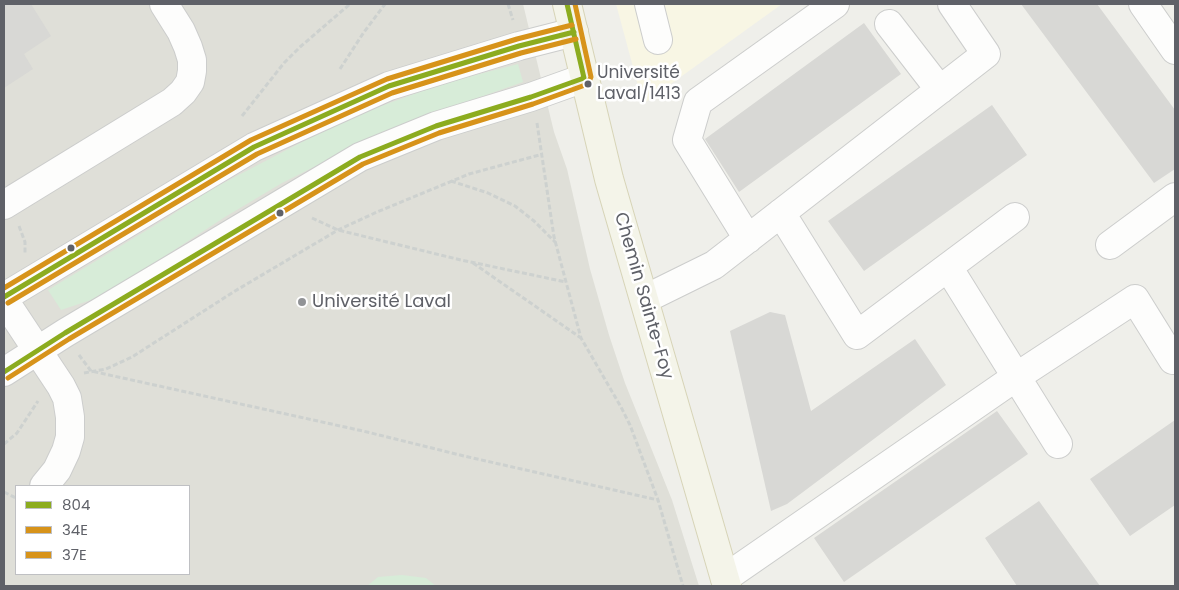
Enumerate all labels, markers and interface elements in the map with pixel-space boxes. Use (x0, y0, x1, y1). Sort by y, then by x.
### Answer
place label: Université Laval/1413 (597, 64, 681, 104)
marker: Université Laval/1413 (583, 79, 593, 89)
unlabelled marker (275, 208, 285, 218)
street label: Chemin Sainte-Foy (609, 210, 677, 382)
unlabelled marker (66, 243, 76, 253)
place label: Université Laval (312, 291, 451, 313)
marker: Université Laval (296, 296, 308, 308)
legend (15, 485, 190, 575)
text: 804 (62, 494, 90, 515)
text: 34E (62, 519, 88, 540)
text: 37E (62, 544, 87, 565)

